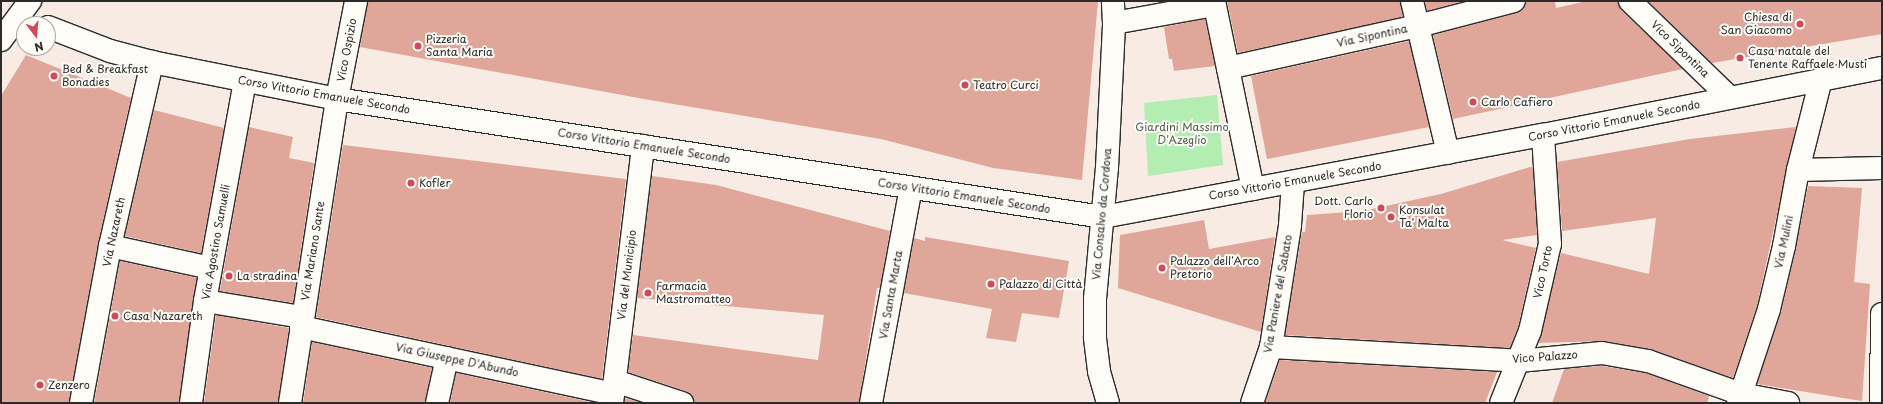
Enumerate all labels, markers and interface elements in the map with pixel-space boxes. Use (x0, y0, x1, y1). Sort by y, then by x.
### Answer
place label: Chiesa di San Giacomo (1722, 11, 1792, 37)
north arrow (16, 16, 56, 56)
street label: Vico Ospizio (334, 17, 360, 83)
street label: Vico Sipontina (1648, 18, 1712, 80)
marker: Chiesa di San Giacomo (1795, 19, 1805, 29)
street label: Via Sipontina (1336, 22, 1408, 50)
place label: Pizzeria Santa Maria (426, 33, 493, 59)
text: N (33, 38, 46, 56)
marker: Pizzeria Santa Maria (413, 41, 423, 51)
place label: Casa natale del Tenente Raffaele Musti (1748, 45, 1868, 71)
marker: Casa natale del Tenente Raffaele Musti (1735, 53, 1745, 63)
place label: Bed & Breakfast Bonadies (62, 63, 148, 89)
marker: Bed & Breakfast Bonadies (49, 71, 59, 81)
street label: Corso Vittorio Emanuele Secondo (236, 73, 412, 117)
place label: Teatro Curci (973, 78, 1039, 92)
marker: Teatro Curci (960, 80, 970, 90)
place label: Carlo Cafiero (1481, 95, 1553, 109)
marker: Carlo Cafiero (1468, 97, 1478, 107)
street label: Corso Vittorio Emanuele Secondo (1527, 98, 1701, 144)
park label: Giardini Massimo D'Azeglio (1135, 121, 1229, 147)
street label: Corso Vittorio Emanuele Secondo (556, 126, 732, 166)
street label: Via Consalvo da Cordova (1090, 147, 1114, 281)
street label: Corso Vittorio Emanuele Secondo (1207, 159, 1383, 203)
place label: Kofler (419, 176, 451, 190)
street label: Corso Vittorio Emanuele Secondo (876, 176, 1052, 216)
marker: Kofler (406, 178, 416, 188)
street label: Via Agostino Samuelli (199, 183, 233, 301)
place label: Dott. Carlo Florio (1313, 195, 1373, 221)
street label: Via Nazareth (100, 196, 128, 268)
street label: Via Mariano Sante (299, 201, 327, 301)
marker: Dott. Carlo Florio (1376, 203, 1386, 213)
place label: Konsulat Ta' Malta (1399, 204, 1450, 230)
marker: Konsulat Ta' Malta (1386, 212, 1396, 222)
street label: Via Mulini (1772, 214, 1796, 270)
street label: Via del Municipio (615, 229, 639, 321)
street label: Via Paniere del Sabato (1261, 233, 1295, 355)
street label: Vico Torto (1531, 244, 1555, 300)
street label: Via Santa Marta (877, 250, 905, 340)
place label: Palazzo dell'Arco Pretorio (1170, 255, 1260, 281)
marker: Palazzo dell'Arco Pretorio (1157, 263, 1167, 273)
place label: La stradina (237, 269, 298, 283)
marker: La stradina (224, 271, 234, 281)
place label: Palazzo di Città (999, 277, 1083, 291)
marker: Palazzo di Città (986, 279, 996, 289)
place label: Farmacia Mastromatteo (656, 280, 731, 306)
marker: Farmacia Mastromatteo (643, 288, 653, 298)
place label: Casa Nazareth (123, 309, 203, 323)
marker: Casa Nazareth (110, 311, 120, 321)
street label: Via Giuseppe D'Abundo (395, 341, 519, 379)
street label: Vico Palazzo (1512, 348, 1578, 366)
place label: Zenzero (48, 378, 90, 392)
marker: Zenzero (35, 380, 45, 390)

